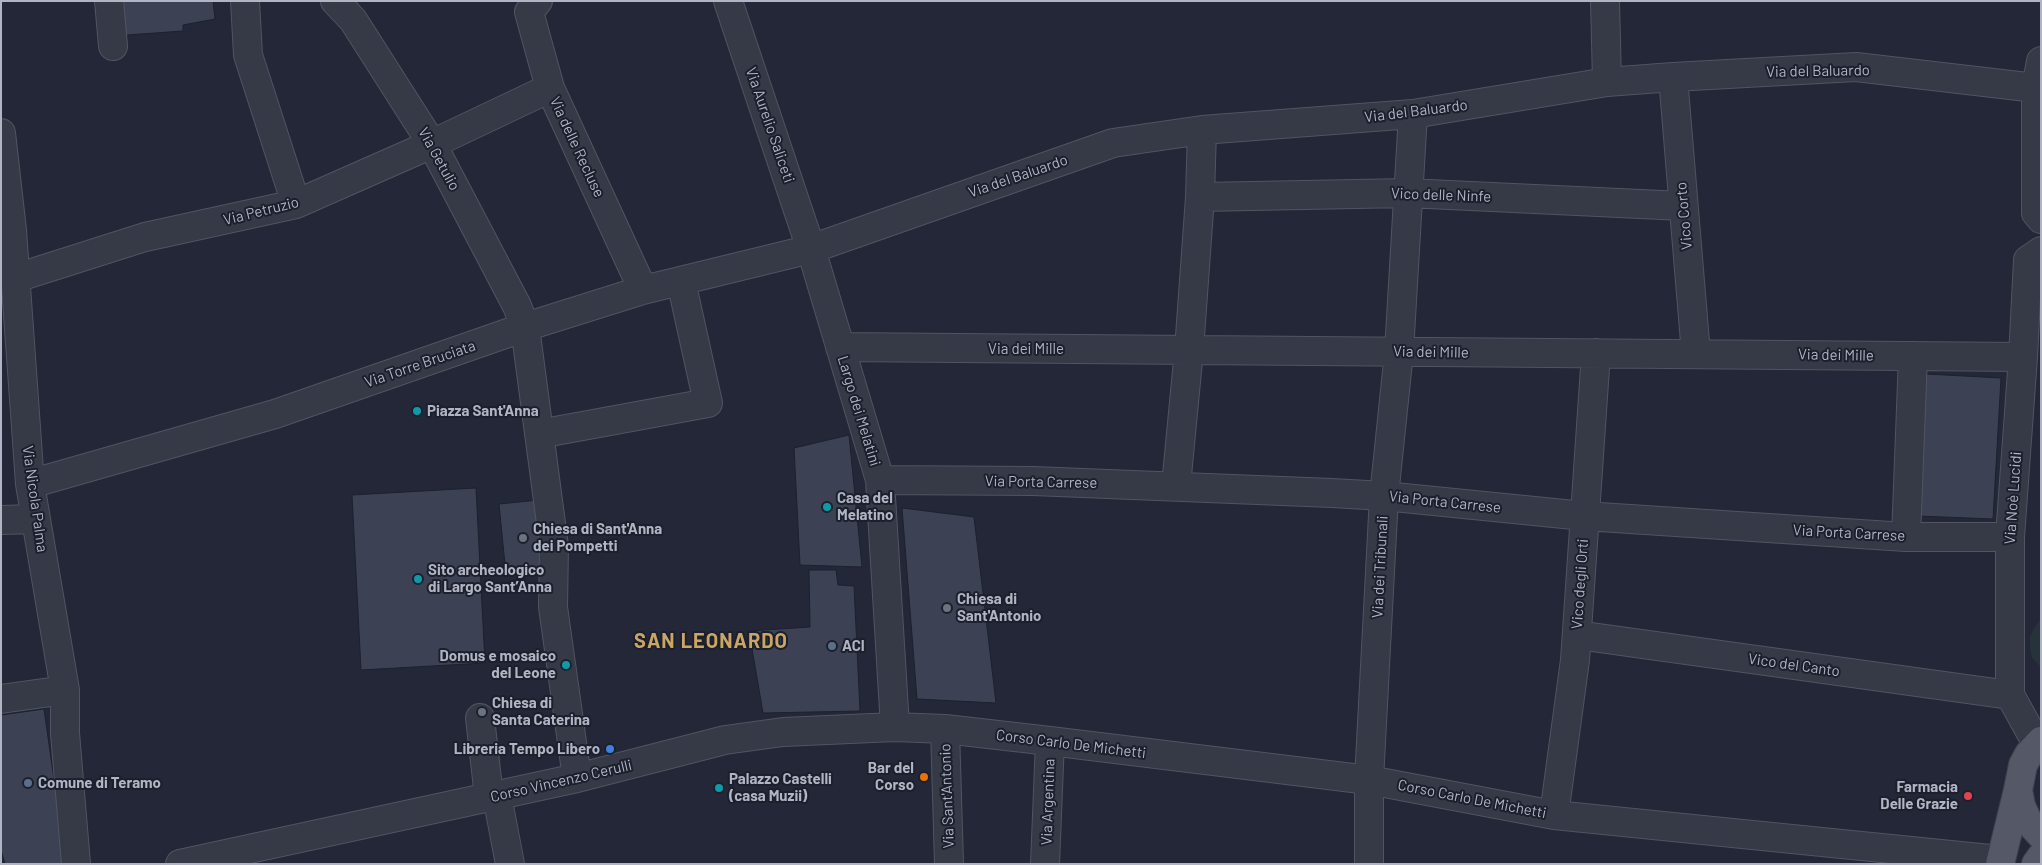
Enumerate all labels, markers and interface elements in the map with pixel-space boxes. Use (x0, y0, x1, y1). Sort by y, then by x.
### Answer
street label: Via del Baluardo (1766, 61, 1870, 81)
street label: Via Aurelio Saliceti (742, 65, 798, 185)
street label: Via delle Recluse (546, 94, 608, 200)
street label: Via del Baluardo (1363, 96, 1469, 126)
street label: Via Getulio (414, 124, 464, 194)
street label: Via del Baluardo (966, 151, 1070, 201)
street label: Vico Corto (1672, 181, 1696, 251)
street label: Vico delle Ninfe (1391, 184, 1491, 206)
street label: Via Petruzio (221, 193, 301, 229)
street label: Via Torre Bruciata (362, 337, 478, 391)
street label: Via dei Mille (988, 340, 1064, 358)
street label: Via dei Mille (1393, 342, 1469, 362)
street label: Via dei Mille (1798, 345, 1874, 365)
street label: Largo dei Melatini (834, 354, 884, 468)
place label: Piazza Sant'Anna (427, 402, 539, 420)
marker: Piazza Sant'Anna (411, 405, 423, 417)
street label: Via Nicola Palma (19, 445, 51, 553)
street label: Via Noè Lucidi (2001, 451, 2025, 545)
street label: Via Porta Carrese (985, 472, 1097, 492)
street label: Via Porta Carrese (1388, 487, 1502, 517)
place label: Casa del Melatino (837, 489, 893, 524)
marker: Casa del Melatino (821, 501, 833, 513)
street label: Via dei Tribunali (1368, 515, 1392, 619)
place label: Chiesa di Sant'Anna dei Pompetti (533, 520, 662, 555)
street label: Via Porta Carrese (1792, 521, 1906, 545)
marker: Chiesa di Sant'Anna dei Pompetti (517, 532, 529, 544)
street label: Vico degli Orti (1568, 538, 1592, 630)
place label: Sito archeologico di Largo Sant’Anna (428, 561, 552, 596)
marker: Sito archeologico di Largo Sant’Anna (412, 573, 424, 585)
place label: Chiesa di Sant'Antonio (957, 590, 1041, 625)
marker: Chiesa di Sant'Antonio (941, 602, 953, 614)
district label: SAN LEONARDO (633, 629, 789, 653)
place label: ACI (842, 637, 865, 655)
marker: ACI (826, 640, 838, 652)
place label: Domus e mosaico del Leone (440, 647, 556, 682)
street label: Vico del Canto (1747, 650, 1841, 680)
marker: Domus e mosaico del Leone (560, 659, 572, 671)
place label: Chiesa di Santa Caterina (492, 694, 590, 729)
marker: Chiesa di Santa Caterina (476, 706, 488, 718)
street label: Corso Carlo De Michetti (995, 726, 1147, 762)
place label: Libreria Tempo Libero (454, 740, 600, 758)
marker: Libreria Tempo Libero (604, 743, 616, 755)
street label: Via Sant'Antonio (936, 743, 958, 849)
street label: Corso Vincenzo Cerulli (488, 756, 634, 806)
street label: Via Argentina (1037, 758, 1059, 846)
place label: Bar del Corso (868, 759, 914, 794)
place label: Palazzo Castelli (casa Muzii) (729, 770, 832, 805)
marker: Bar del Corso (918, 771, 930, 783)
place label: Comune di Teramo (38, 774, 161, 792)
street label: Corso Carlo De Michetti (1396, 776, 1548, 822)
marker: Comune di Teramo (22, 777, 34, 789)
place label: Farmacia Delle Grazie (1880, 778, 1958, 813)
marker: Palazzo Castelli (casa Muzii) (713, 782, 725, 794)
marker: Farmacia Delle Grazie (1962, 790, 1974, 802)

